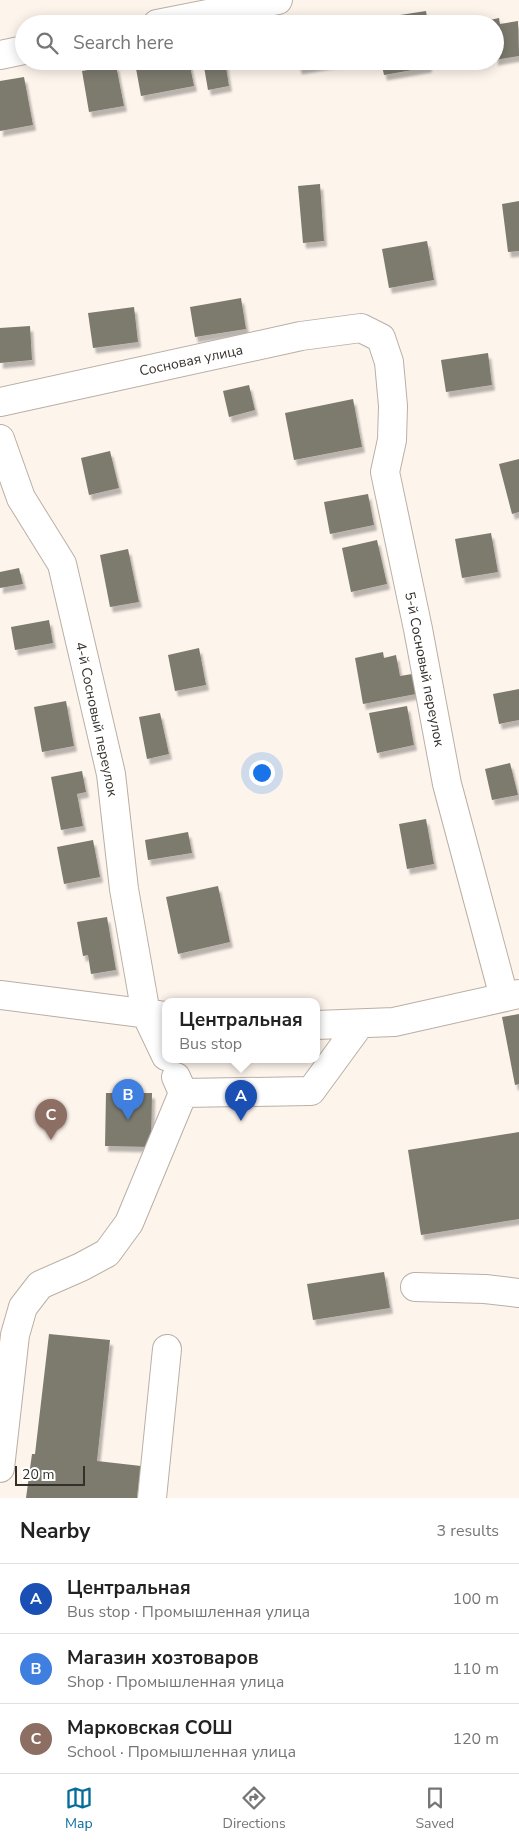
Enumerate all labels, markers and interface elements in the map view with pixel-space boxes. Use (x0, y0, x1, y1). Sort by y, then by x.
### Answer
search box (15, 15, 504, 70)
icon: search (33, 29, 61, 57)
text: Search here (73, 30, 174, 56)
street label: Сосновая улица (138, 340, 245, 381)
street label: 5-й Сосновый переулок (400, 590, 449, 749)
street label: 4-й Сосновый переулок (71, 640, 122, 799)
your location (249, 760, 275, 786)
popup (162, 998, 320, 1063)
text: Центральная (179, 1007, 303, 1033)
text: Bus stop (179, 1033, 242, 1055)
pin: B (112, 1079, 144, 1120)
pin: A (225, 1080, 257, 1121)
pin: C (35, 1099, 67, 1140)
scale bar (15, 1463, 85, 1486)
text: 20 m (22, 1465, 54, 1484)
text: Nearby (20, 1517, 90, 1545)
text: 3 results (437, 1520, 499, 1542)
text: Центральная (67, 1575, 191, 1601)
text: A (30, 1588, 42, 1610)
text: 100 m (452, 1588, 499, 1610)
text: Bus stop · Промышленная улица (67, 1601, 310, 1623)
text: Магазин хозтоваров (67, 1645, 258, 1671)
text: B (30, 1658, 42, 1680)
text: 110 m (452, 1658, 499, 1680)
text: Shop · Промышленная улица (67, 1671, 284, 1693)
text: Марковская СОШ (67, 1715, 233, 1741)
text: C (31, 1728, 41, 1750)
text: 120 m (452, 1728, 499, 1750)
text: School · Промышленная улица (67, 1741, 296, 1763)
tab: Map (65, 1784, 93, 1833)
tab: Directions (223, 1784, 286, 1833)
tab: Saved (415, 1784, 454, 1833)

